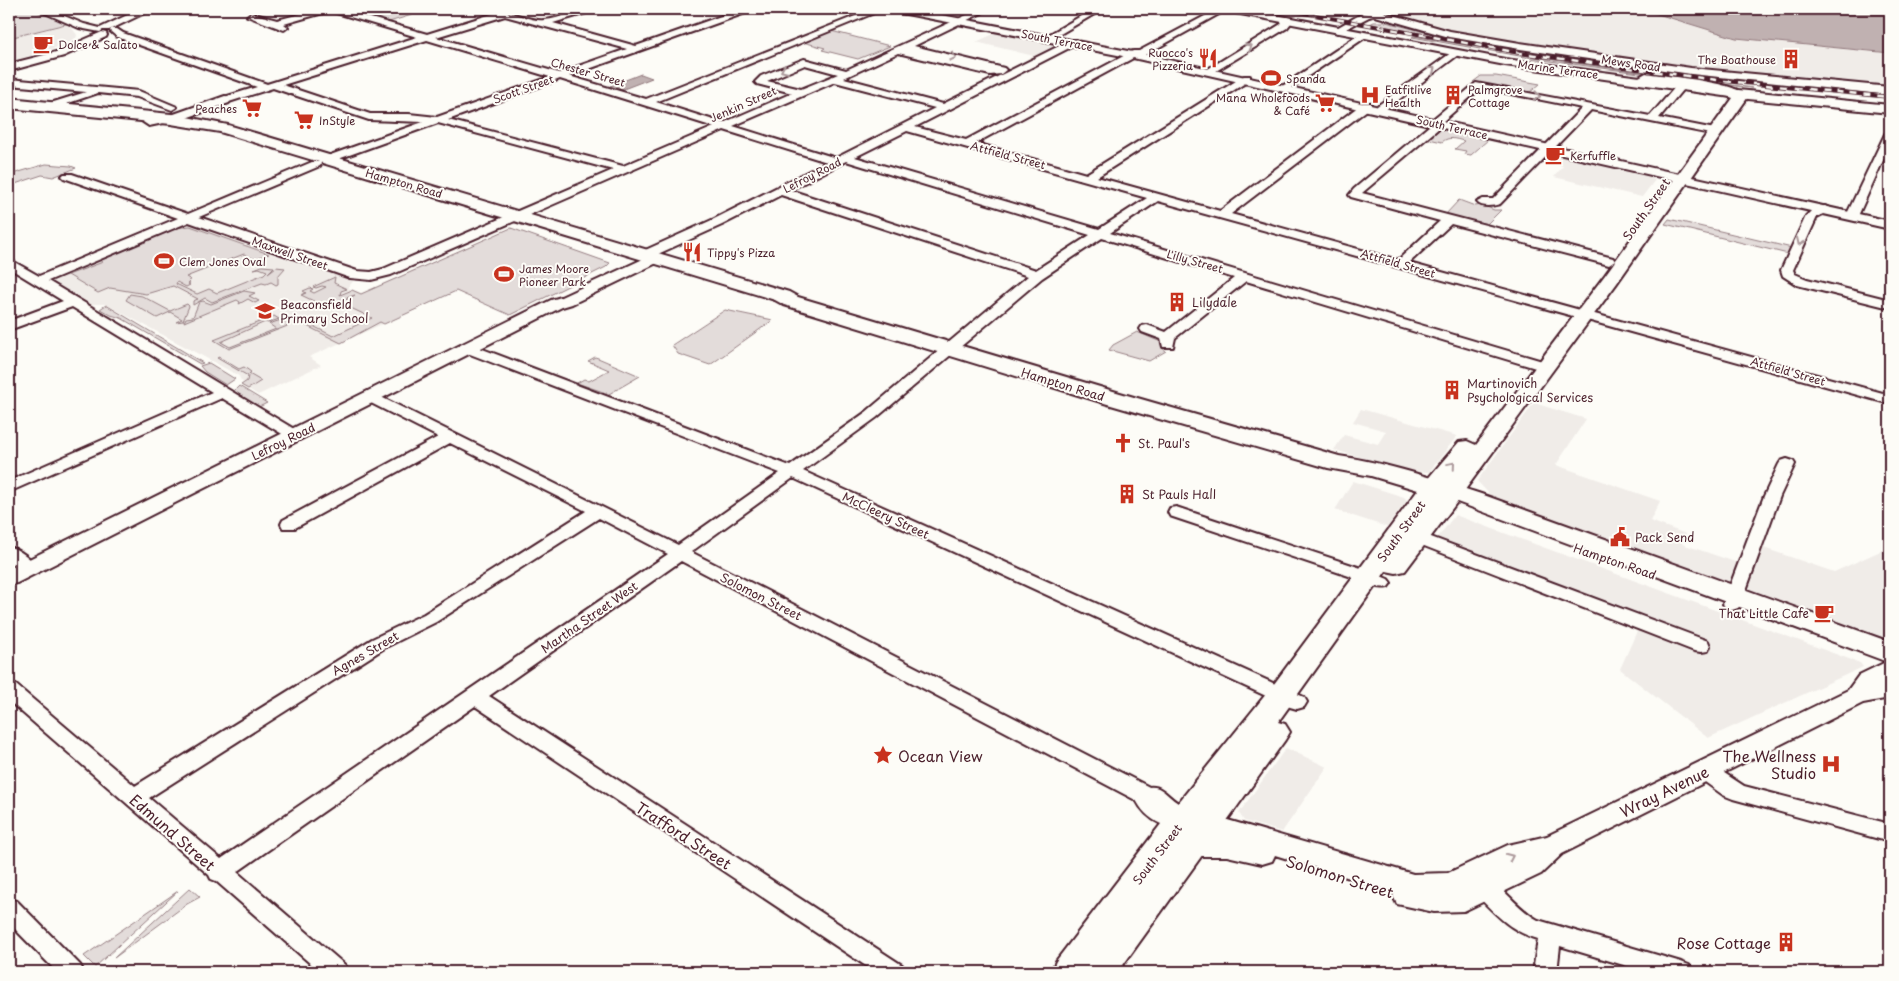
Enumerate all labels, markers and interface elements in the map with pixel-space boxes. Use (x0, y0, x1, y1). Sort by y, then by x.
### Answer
street label: South Terrace (1020, 25, 1094, 55)
cafe icon: Dolce & Salato (32, 33, 54, 55)
place label: Dolce & Salato (58, 36, 138, 53)
place label: Ruocco's Pizzeria (1148, 44, 1193, 74)
one-way arrow (1244, 44, 1253, 54)
restaurant icon: Ruocco's Pizzeria (1197, 47, 1219, 69)
building icon: The Boathouse (1780, 48, 1802, 70)
street label: Mews Road (1600, 50, 1662, 76)
place label: The Boathouse (1697, 51, 1776, 68)
one-way arrow (948, 52, 956, 62)
street label: Chester Street (549, 53, 627, 91)
street label: Marine Terrace (1517, 55, 1599, 83)
one-way arrow (780, 65, 788, 75)
sports icon: Spanda (1260, 67, 1282, 89)
one-way arrow (1426, 67, 1436, 76)
street label: Scott Street (490, 70, 556, 108)
place label: Spanda (1286, 70, 1326, 87)
place label: Eatfitlive Health (1385, 81, 1432, 111)
place label: Palmgrove Cottage (1468, 81, 1523, 111)
street label: Jenkin Street (707, 82, 779, 126)
hospital icon: Eatfitlive Health (1359, 84, 1381, 106)
building icon: Palmgrove Cottage (1442, 84, 1464, 106)
place label: Mana Wholefoods & Café (1216, 89, 1310, 119)
one-way arrow (1533, 90, 1542, 101)
supermarket icon: Mana Wholefoods & Café (1314, 92, 1336, 114)
supermarket icon: Peaches (241, 97, 263, 119)
place label: Peaches (195, 100, 237, 117)
supermarket icon: InStyle (293, 109, 315, 131)
street label: South Terrace (1415, 111, 1489, 143)
place label: InStyle (319, 112, 356, 129)
street label: Attfield Street (969, 137, 1048, 173)
cafe icon: Kerfuffle (1544, 144, 1566, 166)
place label: Kerfuffle (1570, 147, 1616, 164)
street label: Lefroy Road (780, 153, 844, 197)
street label: Hampton Road (364, 164, 444, 202)
street label: South Street (1618, 174, 1674, 244)
street label: Maxwell Street (250, 232, 331, 274)
one-way arrow (1796, 237, 1806, 246)
restaurant icon: Tippy's Pizza (681, 241, 703, 263)
place label: Tippy's Pizza (707, 244, 775, 261)
street label: Attfield Street (1359, 244, 1438, 282)
street label: Lilly Street (1165, 245, 1226, 277)
sports icon: Clem Jones Oval (153, 250, 175, 272)
place label: Clem Jones Oval (179, 253, 266, 270)
place label: James Moore Pioneer Park (519, 260, 589, 290)
sports icon: James Moore Pioneer Park (493, 263, 515, 285)
building icon: Lilydale (1166, 291, 1188, 313)
place label: Lilydale (1192, 293, 1237, 311)
place label: Beaconsfield Primary School (280, 295, 368, 327)
school or university icon: Beaconsfield Primary School (254, 300, 276, 322)
street label: Attfield Street (1749, 352, 1828, 390)
street label: Hampton Road (1019, 363, 1107, 405)
place label: Martinovich Psychological Services (1467, 374, 1593, 406)
building icon: Martinovich Psychological Services (1441, 379, 1463, 401)
street label: Lefroy Road (248, 418, 318, 464)
church icon: St. Paul's (1112, 432, 1134, 454)
place label: St. Paul's (1138, 434, 1191, 452)
one-way arrow (1446, 462, 1454, 471)
building icon: St Pauls Hall (1116, 483, 1138, 505)
place label: St Pauls Hall (1142, 485, 1216, 503)
street label: McCleery Street (840, 487, 932, 543)
street label: South Street (1373, 496, 1430, 565)
public building icon: Pack Send (1609, 526, 1631, 548)
place label: Pack Send (1635, 528, 1694, 546)
street label: Hampton Road (1571, 538, 1659, 584)
street label: Solomon Street (717, 568, 805, 624)
street label: Martha Street West (537, 577, 641, 657)
cafe icon: That Little Cafe (1813, 602, 1835, 624)
place label: That Little Cafe (1719, 604, 1809, 622)
street label: Agnes Street (328, 626, 402, 679)
place icon: Ocean View (872, 744, 894, 766)
place label: Ocean View (898, 744, 983, 767)
place label: The Wellness Studio (1722, 744, 1816, 784)
hospital icon: The Wellness Studio (1820, 753, 1842, 775)
street label: Wray Avenue (1616, 760, 1712, 822)
street label: Edmund Street (125, 788, 221, 876)
street label: Trafford Street (632, 795, 736, 875)
street label: South Street (1128, 820, 1186, 888)
street label: Solomon Street (1283, 849, 1397, 903)
one-way arrow (1505, 852, 1514, 863)
place label: Rose Cottage (1677, 931, 1771, 954)
building icon: Rose Cottage (1775, 931, 1797, 953)

